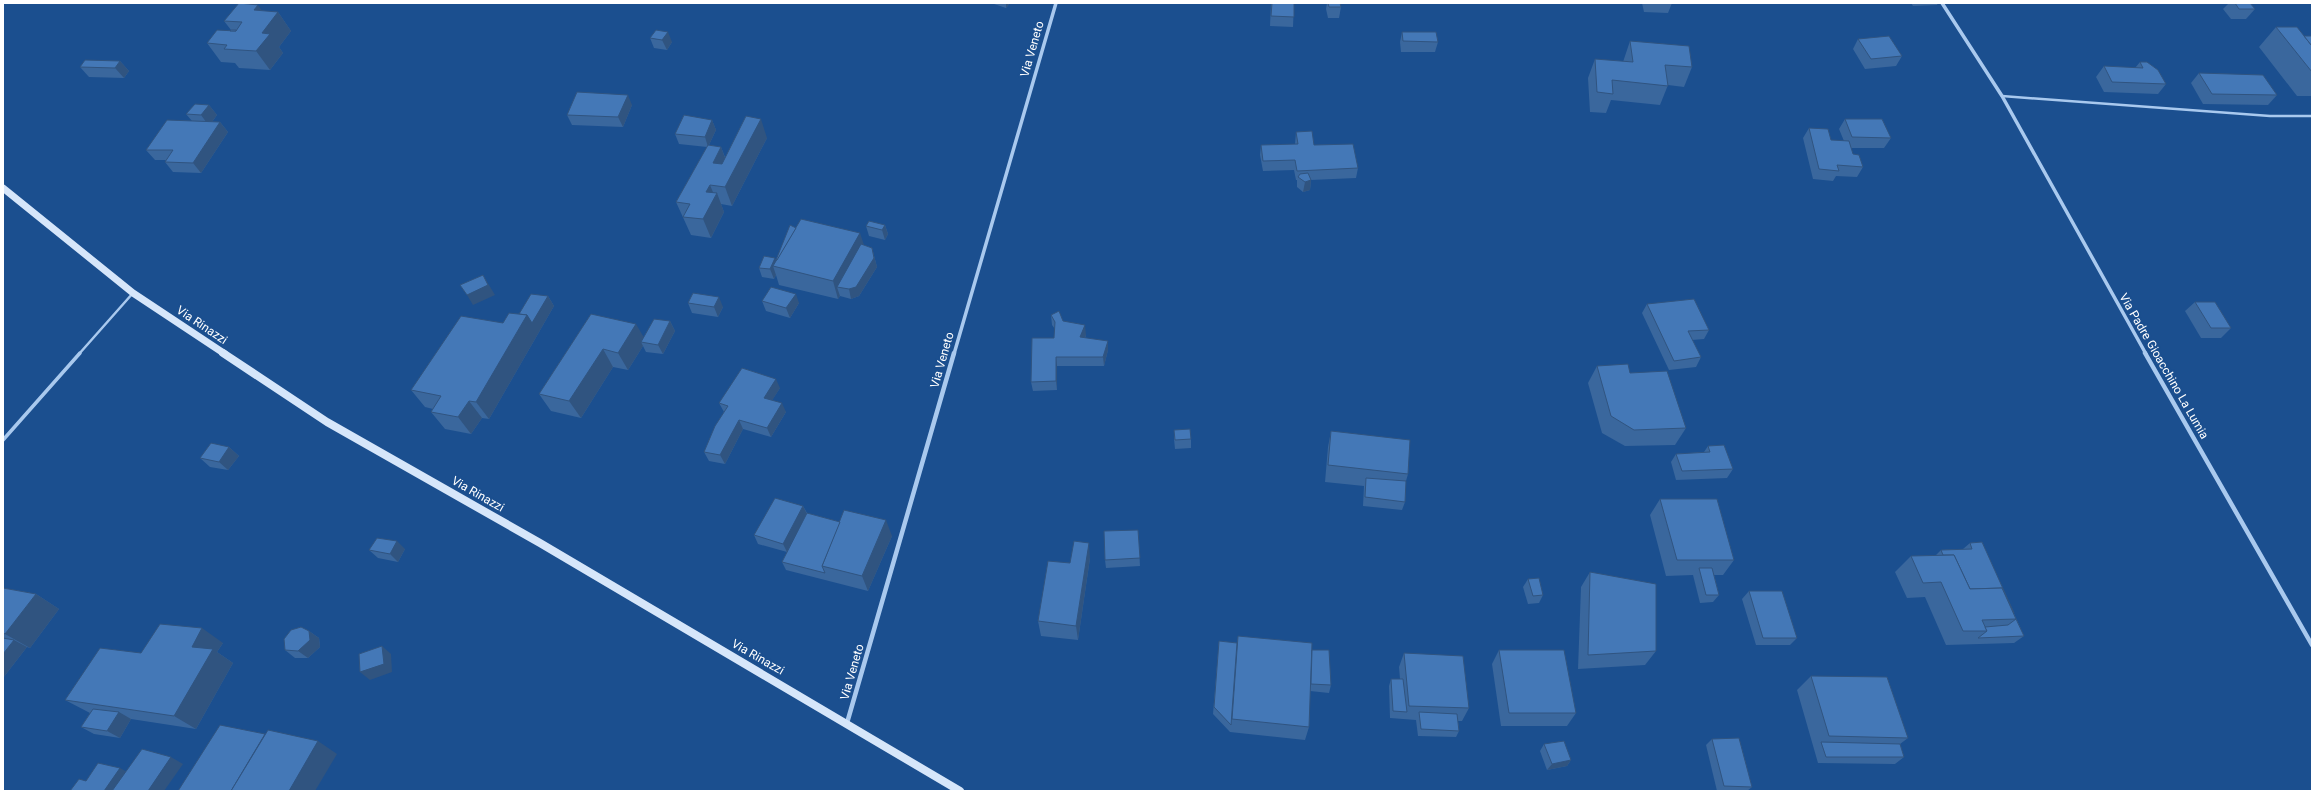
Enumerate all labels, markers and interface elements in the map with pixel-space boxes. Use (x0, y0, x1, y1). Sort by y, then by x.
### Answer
street label: Via Veneto (1017, 19, 1047, 79)
street label: Via Padre Gioacchino La Lumia (2116, 291, 2212, 441)
street label: Via Rinazzi (174, 303, 230, 347)
street label: Via Veneto (927, 330, 957, 390)
street label: Via Rinazzi (449, 473, 507, 515)
street label: Via Rinazzi (729, 636, 787, 678)
street label: Via Veneto (837, 642, 867, 702)

